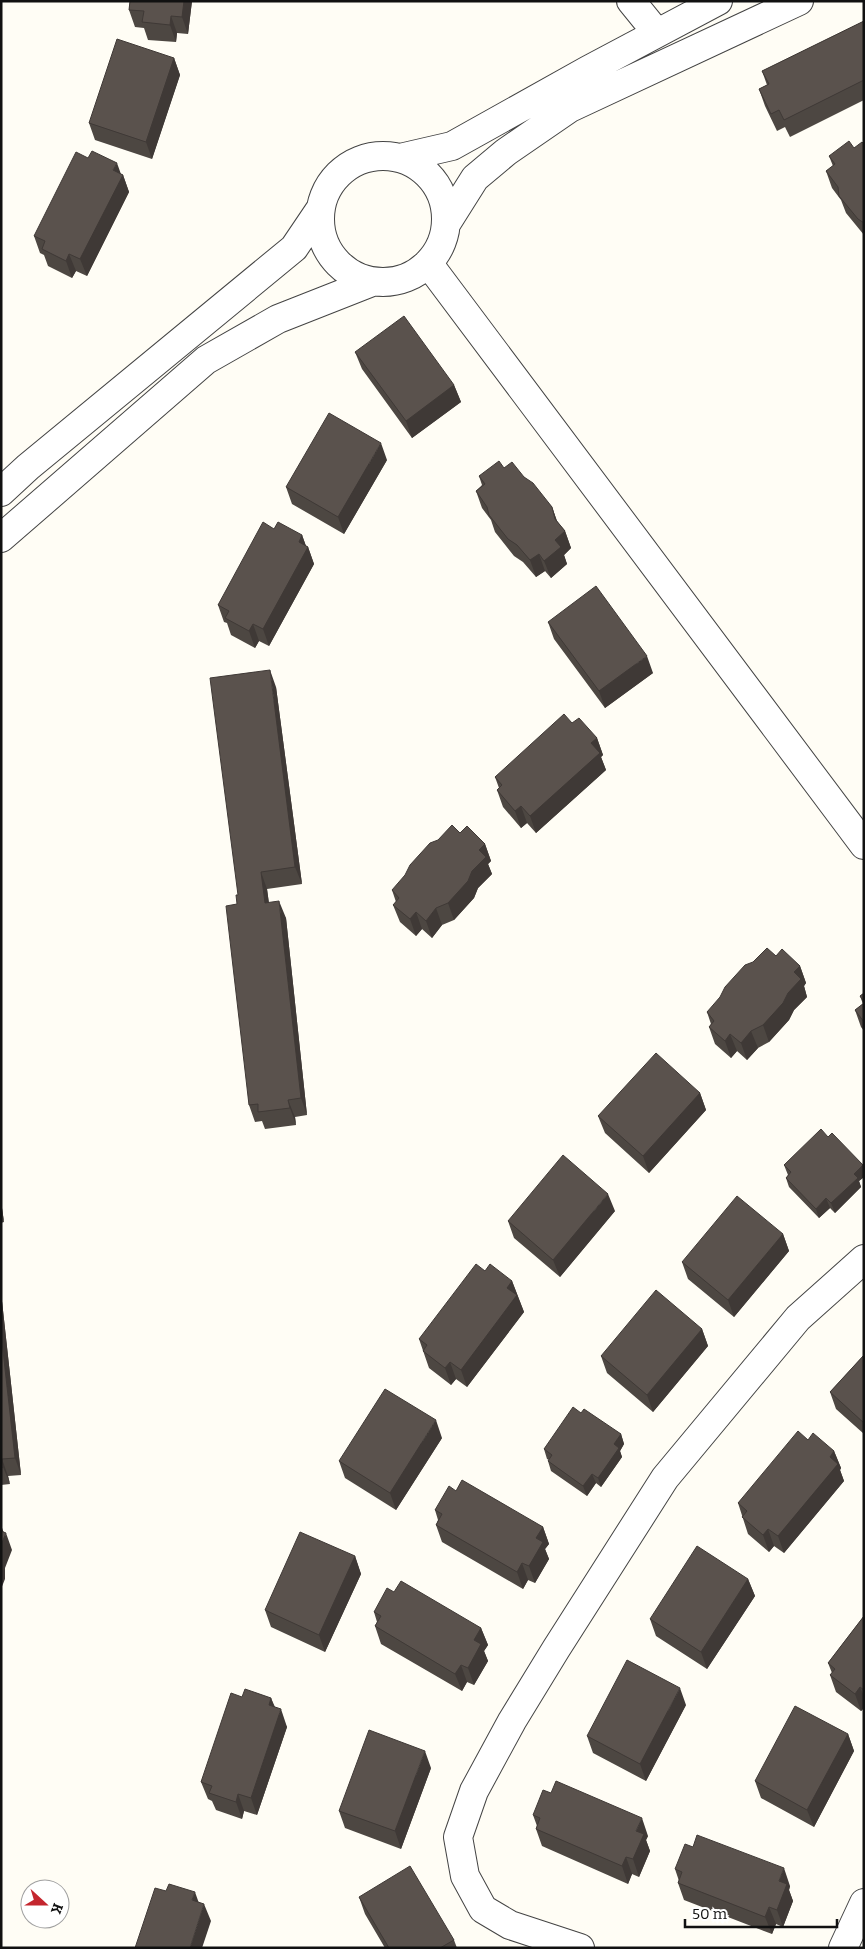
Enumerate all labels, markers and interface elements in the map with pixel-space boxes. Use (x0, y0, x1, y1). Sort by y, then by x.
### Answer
north arrow (20, 1879, 70, 1929)
scale bar (685, 1896, 838, 1928)
text: K (47, 1901, 66, 1916)
text: 50 m (692, 1905, 728, 1923)

